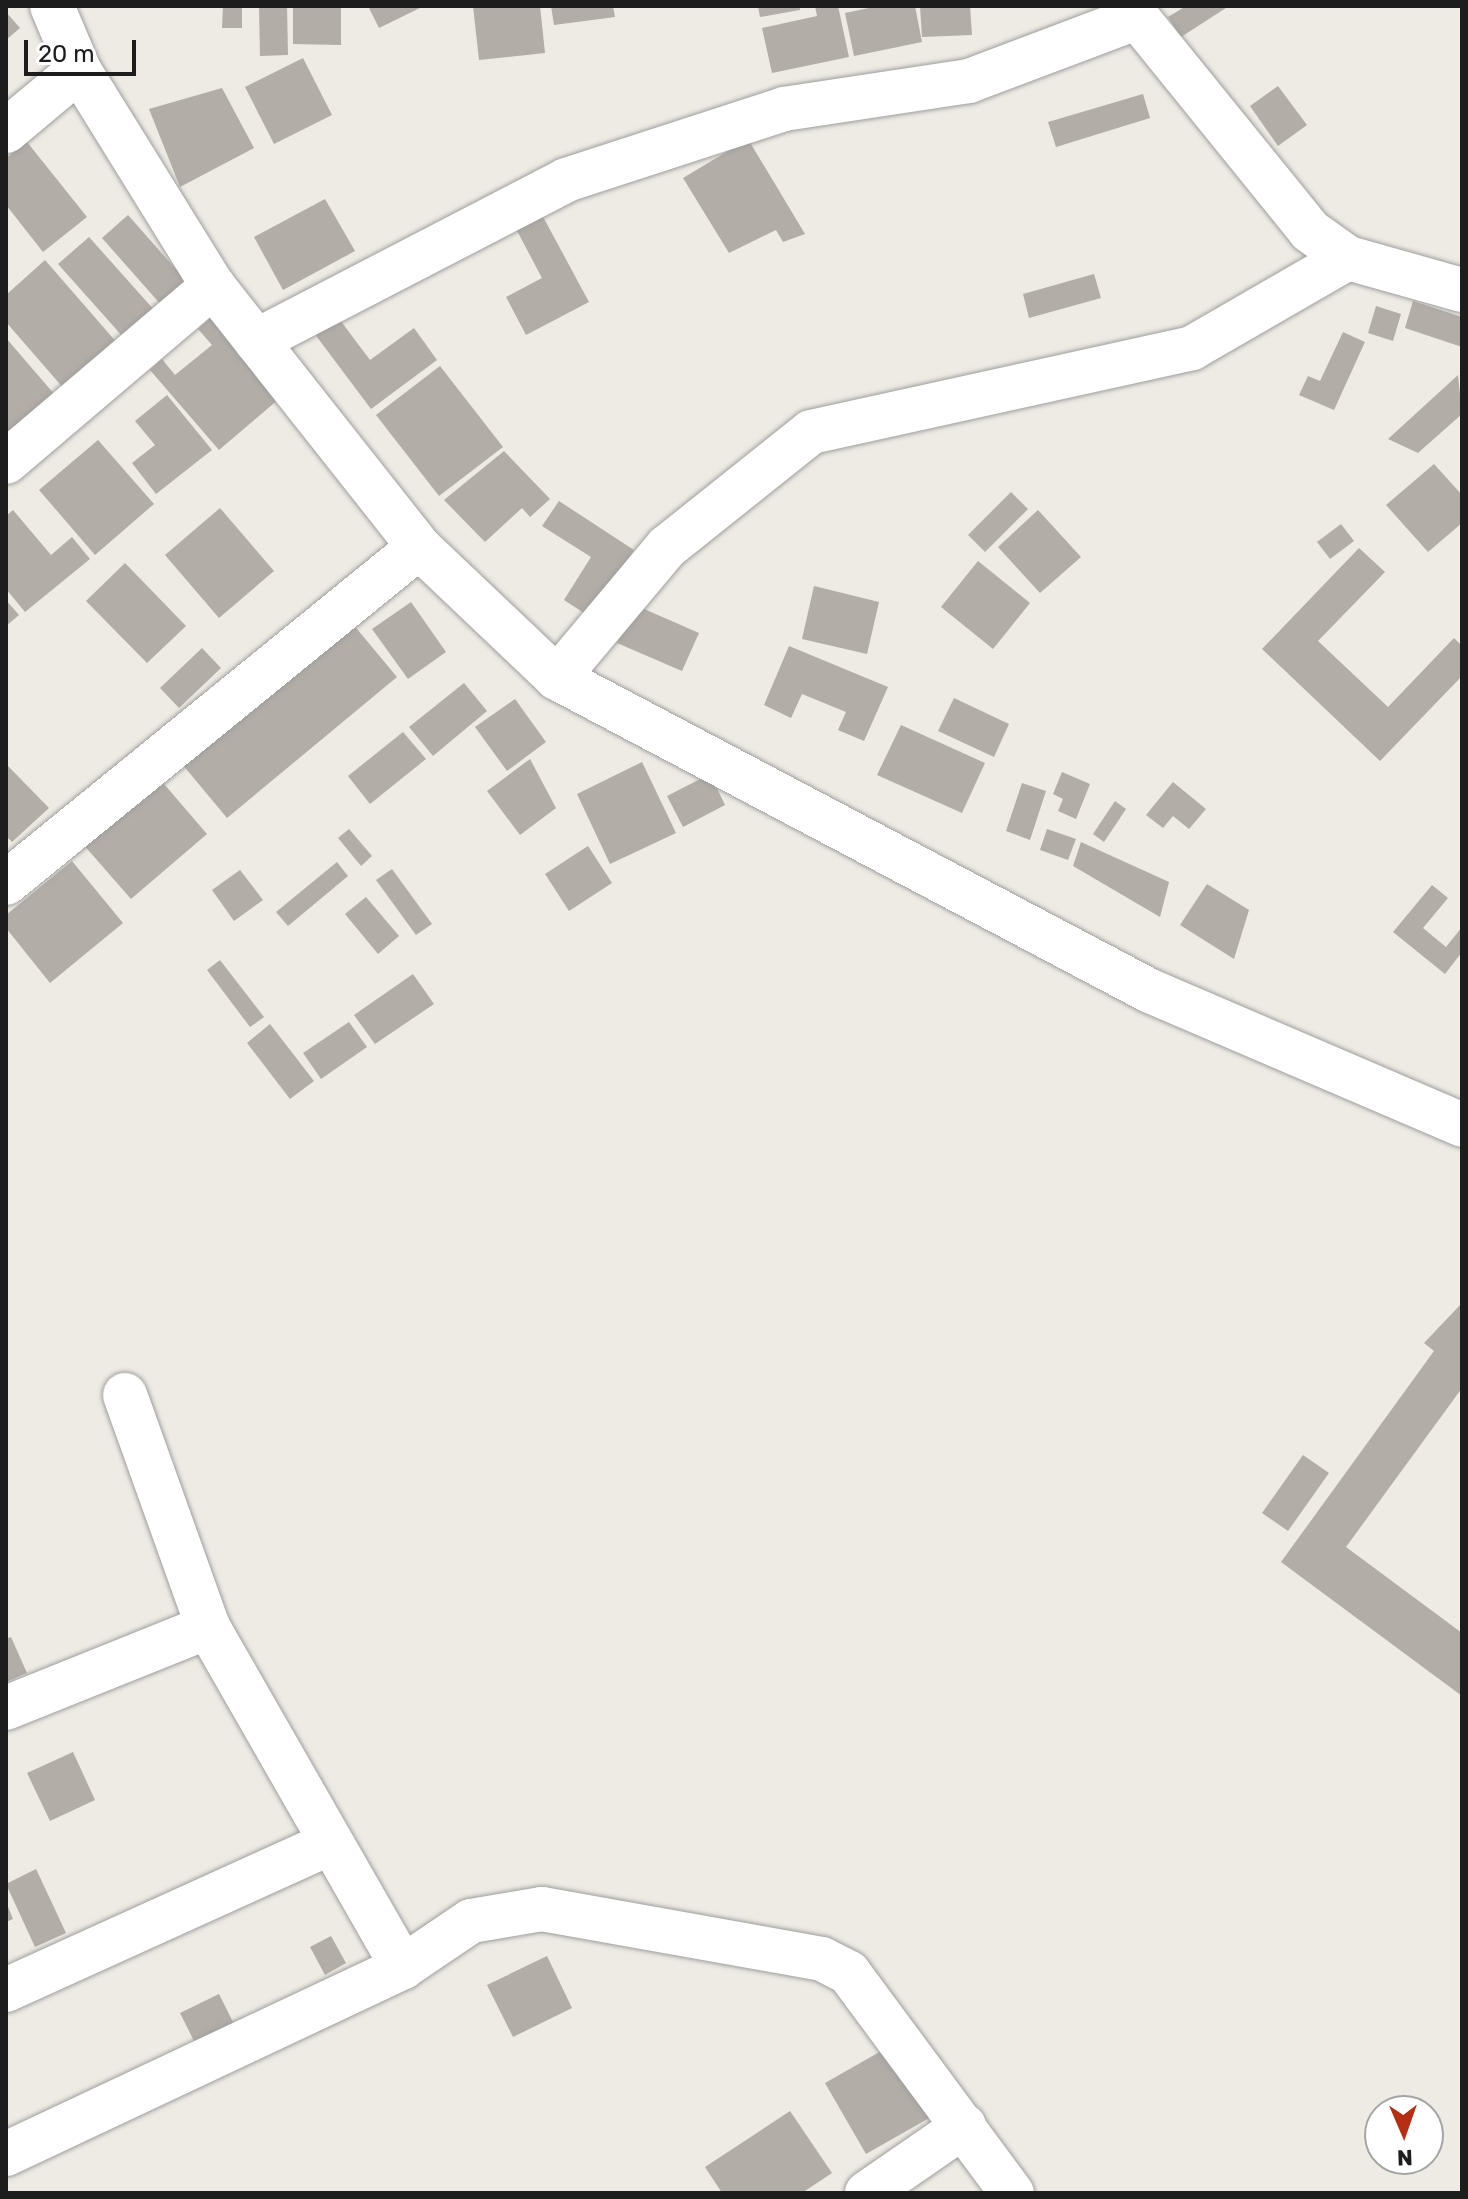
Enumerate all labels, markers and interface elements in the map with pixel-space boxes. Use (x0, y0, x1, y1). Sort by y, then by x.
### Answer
scale bar (28, 24, 140, 74)
text: 20 m (38, 40, 95, 68)
north arrow (1364, 2095, 1444, 2175)
text: N (1396, 2144, 1413, 2171)

